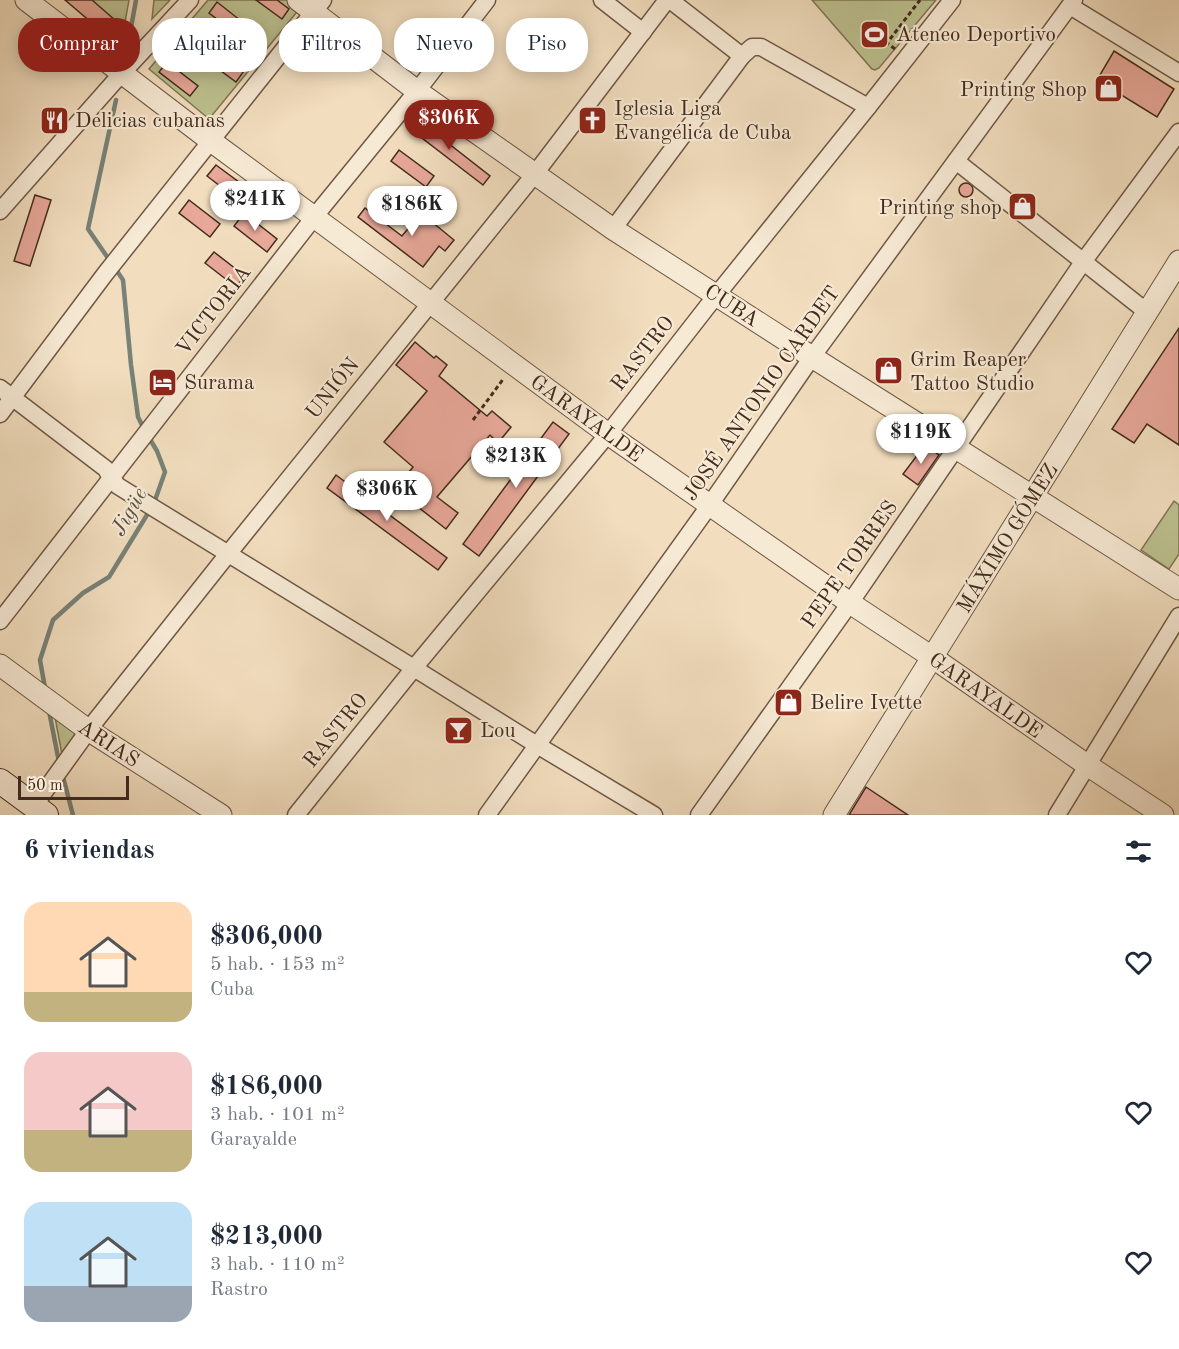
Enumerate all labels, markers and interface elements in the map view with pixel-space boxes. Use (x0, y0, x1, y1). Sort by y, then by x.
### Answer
chip: Comprar (18, 18, 140, 72)
chip: Alquilar (152, 18, 267, 72)
chip: Filtros (279, 18, 382, 72)
chip: Nuevo (394, 18, 494, 72)
chip: Piso (506, 18, 588, 72)
sports icon: Ateneo Deportivo (859, 18, 891, 50)
place label: Ateneo Deportivo (896, 25, 1056, 46)
shop icon: Printing Shop (1092, 73, 1124, 105)
place label: Printing Shop (960, 80, 1087, 101)
place label: Iglesia Liga Evangélica de Cuba (614, 99, 791, 144)
pin: $306K (407, 100, 491, 151)
restaurant icon: Delicias cubanas (38, 104, 70, 136)
church icon: Iglesia Liga Evangélica de Cuba (577, 104, 609, 136)
text: $306K (418, 109, 480, 129)
place label: Delicias cubanas (75, 111, 225, 132)
pin: $241K (213, 181, 297, 232)
pin: $186K (370, 186, 454, 237)
text: $241K (224, 190, 286, 210)
shop icon: Printing shop (1007, 191, 1039, 223)
text: $186K (381, 195, 443, 215)
place label: Printing shop (879, 198, 1002, 219)
street label: VICTORIA (173, 262, 256, 360)
street label: JOSÉ ANTONIO CARDET (677, 281, 844, 505)
street label: CUBA (700, 281, 762, 331)
street label: RASTRO (608, 312, 679, 395)
place label: Grim Reaper Tattoo Studio (910, 350, 1034, 395)
street label: UNIÓN (299, 351, 364, 423)
shop icon: Grim Reaper Tattoo Studio (873, 355, 905, 387)
hotel icon: Surama (147, 366, 179, 398)
street label: GARAYALDE (526, 372, 646, 467)
place label: Surama (184, 373, 254, 394)
pin: $119K (879, 414, 963, 465)
text: $119K (890, 423, 952, 443)
pin: $213K (474, 438, 558, 489)
text: $213K (485, 447, 547, 467)
street label: MÁXIMO GÓMEZ (950, 458, 1063, 617)
pin: $306K (345, 471, 429, 522)
text: $306K (356, 480, 418, 500)
water label: Jigüe (108, 484, 152, 540)
street label: PEPE TORRES (798, 497, 902, 633)
street label: GARAYALDE (925, 649, 1046, 743)
shop icon: Belire Ivette (773, 686, 805, 718)
street label: RASTRO (300, 690, 372, 772)
place label: Belire Ivette (810, 693, 922, 714)
bar icon: Lou (443, 714, 475, 746)
street label: ARIAS (74, 717, 143, 772)
place label: Lou (480, 721, 516, 742)
scale bar (18, 773, 129, 800)
text: 50 m (27, 778, 63, 794)
icon: filters (1122, 835, 1155, 868)
text: 6 viviendas (24, 838, 154, 864)
text: $306,000 (210, 924, 323, 950)
icon: home (72, 926, 144, 998)
icon: heart (1122, 946, 1155, 979)
text: 5 hab. · 153 m² (210, 955, 344, 975)
text: Cuba (210, 980, 254, 1000)
text: $186,000 (210, 1074, 323, 1100)
icon: home (72, 1076, 144, 1148)
icon: heart (1122, 1096, 1155, 1129)
text: 3 hab. · 101 m² (210, 1105, 344, 1125)
text: Garayalde (210, 1130, 297, 1150)
text: $213,000 (210, 1224, 323, 1250)
icon: home (72, 1226, 144, 1298)
icon: heart (1122, 1246, 1155, 1279)
text: 3 hab. · 110 m² (210, 1255, 344, 1275)
text: Rastro (210, 1280, 268, 1300)

